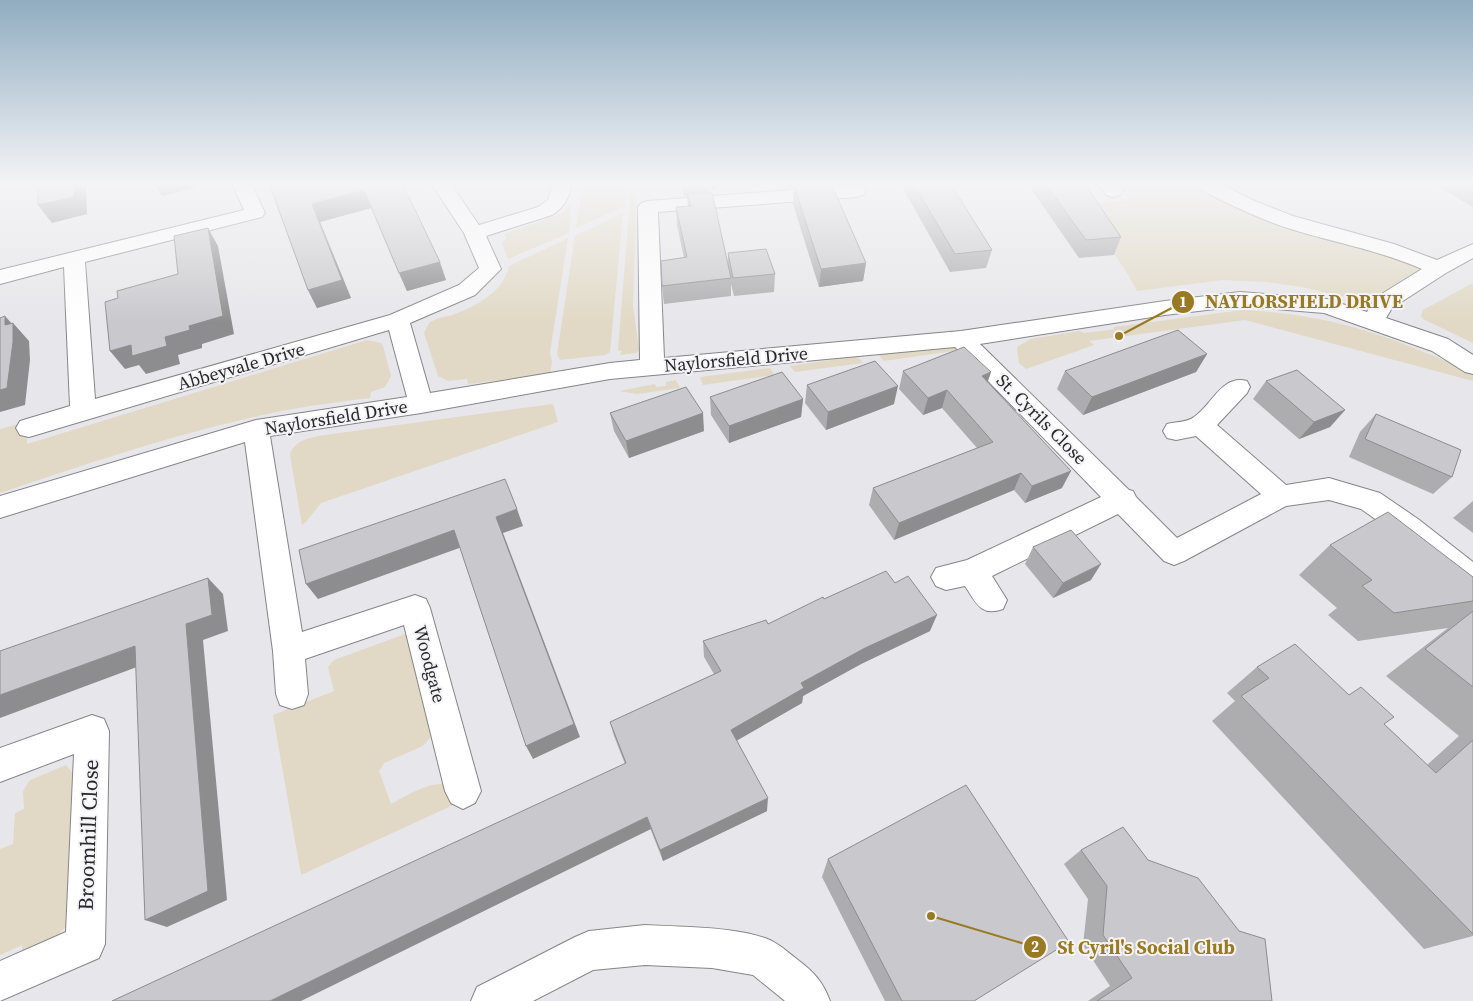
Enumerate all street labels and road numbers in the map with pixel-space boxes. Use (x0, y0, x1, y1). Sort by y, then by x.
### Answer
street label: Abbeyvale Drive (175, 336, 307, 396)
street label: Naylorsfield Drive (663, 340, 809, 378)
street label: St. Cyrils Close (991, 368, 1093, 470)
street label: Naylorsfield Drive (263, 393, 409, 441)
street label: Woodgate (408, 623, 452, 705)
street label: Broomhill Close (71, 759, 105, 911)

